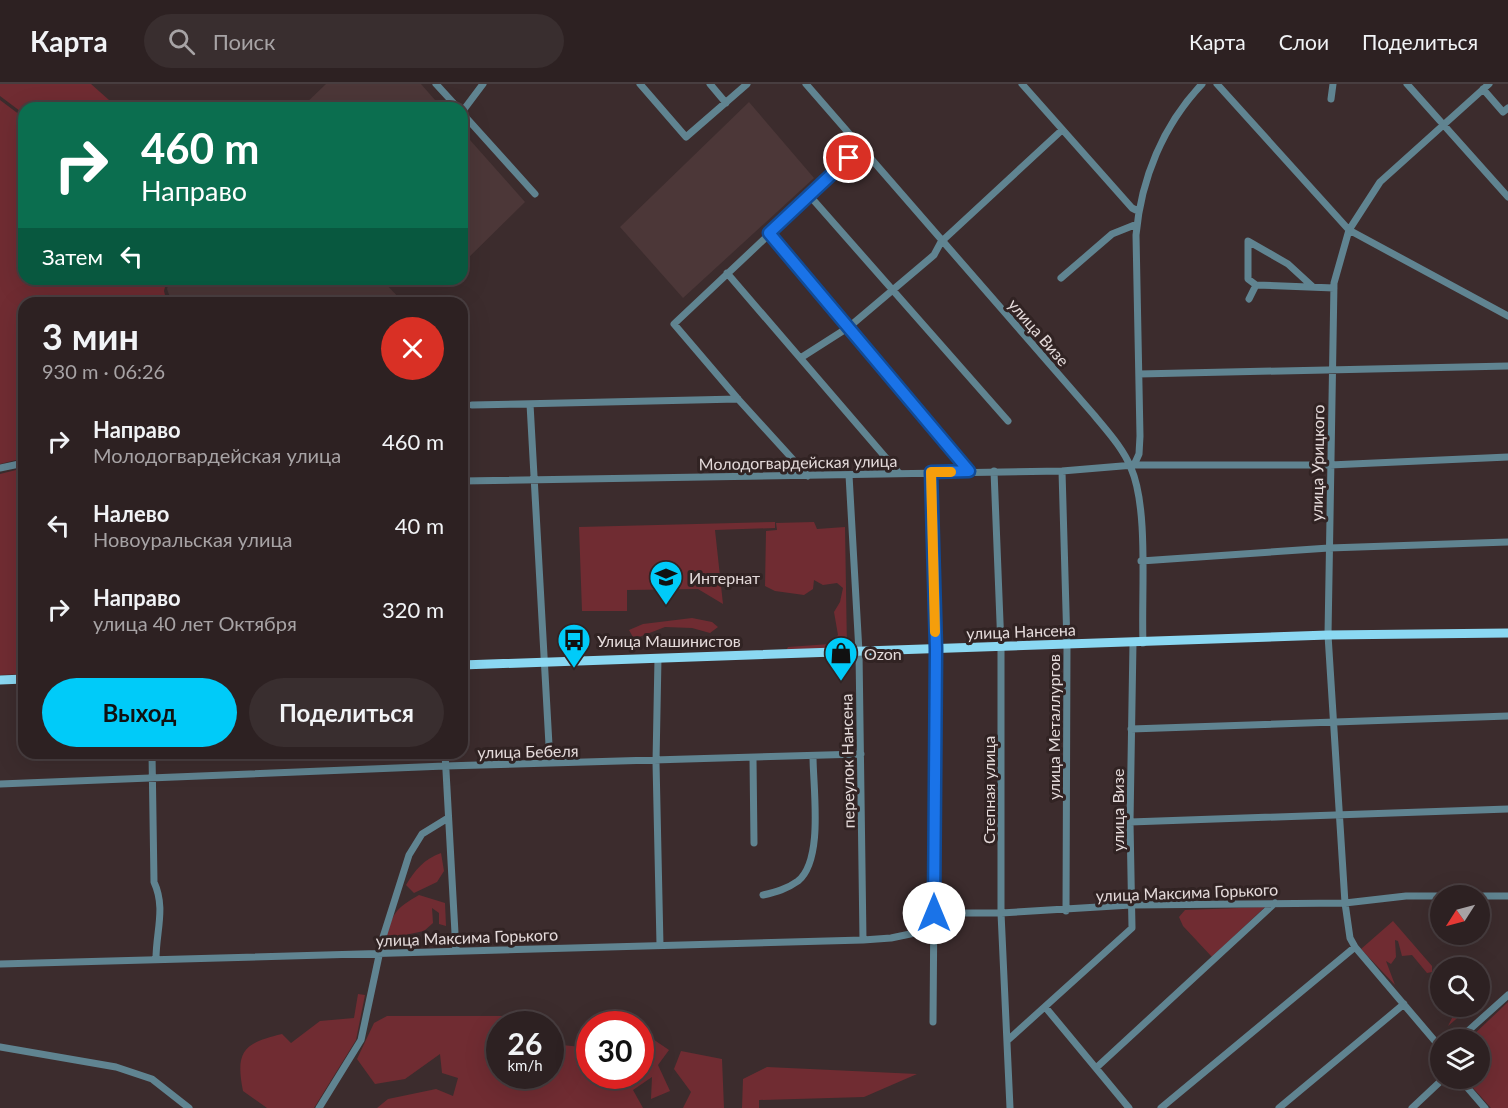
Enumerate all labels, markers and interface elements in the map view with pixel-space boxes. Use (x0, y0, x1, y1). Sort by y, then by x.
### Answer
search box (144, 14, 564, 68)
text: Карта (30, 24, 108, 58)
icon: search (165, 25, 198, 58)
text: Поиск (213, 28, 276, 55)
text: Карта (1189, 29, 1246, 54)
text: Слои (1279, 29, 1329, 54)
text: Поделиться (1362, 29, 1478, 54)
text: 460 m (141, 123, 259, 173)
icon: right (42, 126, 120, 204)
pin (823, 132, 874, 183)
icon: arrive (832, 141, 865, 174)
text: Направо (141, 174, 247, 207)
icon: left (115, 240, 148, 273)
text: Затем (42, 243, 103, 270)
street label: улица Визе (1005, 295, 1073, 369)
text: 3 мин (42, 314, 139, 358)
button: close (381, 317, 444, 380)
text: 930 m · 06:26 (42, 359, 165, 383)
street label: улица Урицкого (1306, 404, 1328, 522)
text: Направо (93, 416, 181, 443)
icon: right (42, 425, 75, 458)
text: 460 m (382, 428, 444, 455)
text: Молодогвардейская улица (93, 443, 341, 467)
street label: Молодогвардейская улица (699, 451, 897, 473)
text: Налево (93, 500, 169, 527)
icon: left (42, 509, 75, 542)
text: 40 m (395, 512, 444, 539)
text: Новоуральская улица (93, 527, 292, 551)
school or university icon: Интернат (648, 559, 684, 606)
place label: Интернат (689, 568, 760, 587)
text: Направо (93, 584, 181, 611)
icon: right (42, 593, 75, 626)
text: 320 m (382, 596, 444, 623)
text: улица 40 лет Октября (93, 611, 297, 635)
street label: улица Нансена (966, 620, 1076, 642)
bus stop icon: Улица Машинистов (556, 622, 592, 669)
place label: Улица Машинистов (597, 631, 741, 650)
shop icon: Ozon (823, 635, 859, 682)
place label: Ozon (864, 644, 902, 663)
street label: улица Металлургов (1044, 654, 1063, 800)
button: Выход (42, 678, 237, 747)
button: Поделиться (249, 678, 444, 747)
street label: переулок Нансена (836, 693, 858, 829)
street label: Степная улица (979, 736, 998, 844)
street label: улица Бебеля (477, 741, 579, 761)
street label: улица Визе (1108, 769, 1127, 851)
street label: улица Максима Горького (1096, 879, 1278, 905)
position arrow (902, 881, 966, 945)
north arrow (1430, 885, 1490, 945)
map controls (1430, 885, 1490, 1089)
street label: улица Максима Горького (376, 924, 558, 950)
button: search (1430, 957, 1490, 1017)
speed limit sign: 30 (576, 1011, 654, 1089)
text: 26 (508, 1025, 542, 1061)
button: layers (1430, 1029, 1490, 1089)
text: km/h (507, 1056, 543, 1074)

